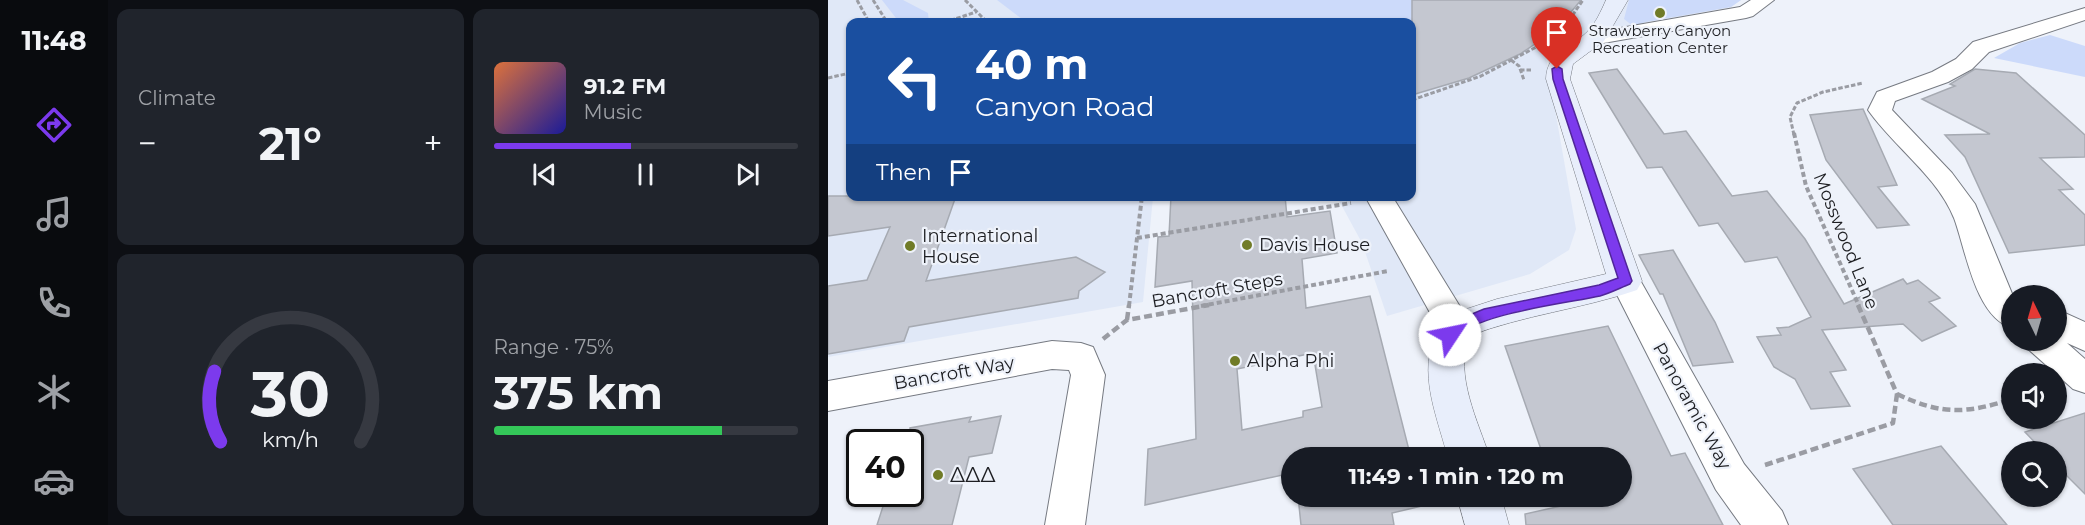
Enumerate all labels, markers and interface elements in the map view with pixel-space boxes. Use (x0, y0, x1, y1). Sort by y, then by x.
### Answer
marker: Strawberry Canyon Recreation Center (1653, 6, 1667, 20)
pin (1531, 7, 1582, 69)
icon: arrive (1540, 16, 1573, 49)
place label: Strawberry Canyon Recreation Center (1589, 21, 1731, 57)
text: 11:48 (22, 24, 86, 57)
text: 40 m (975, 38, 1088, 90)
icon: left (876, 42, 954, 120)
text: 91.2 FM (584, 73, 666, 100)
text: Climate (138, 86, 216, 110)
text: Canyon Road (975, 90, 1155, 123)
text: Music (584, 100, 642, 124)
icon: directions (33, 104, 75, 146)
text: 21° (259, 116, 322, 171)
text: − (138, 123, 157, 163)
text: + (424, 123, 442, 163)
icon: arrive (944, 156, 977, 189)
icon: previous (528, 158, 561, 191)
icon: pause (629, 158, 662, 191)
icon: next (731, 158, 764, 191)
text: Then (876, 159, 932, 186)
street label: Mosswood Lane (1809, 170, 1883, 313)
icon: music (33, 193, 75, 235)
place label: International House (922, 225, 1038, 268)
place label: Davis House (1259, 234, 1370, 256)
marker: Davis House (1240, 238, 1254, 252)
marker: International House (903, 239, 917, 253)
street label: Bancroft Steps (1150, 268, 1285, 312)
icon: phone (33, 282, 75, 324)
north arrow (2001, 285, 2067, 351)
map controls (2001, 285, 2067, 507)
position arrow (1418, 303, 1482, 367)
text: Range · 75% (494, 335, 614, 359)
street label: Panoramic Way (1648, 339, 1736, 473)
place label: Alpha Phi (1247, 350, 1334, 372)
street label: Bancroft Way (892, 352, 1016, 394)
marker: Alpha Phi (1228, 354, 1242, 368)
text: 30 (250, 356, 330, 432)
button: sound (2001, 363, 2067, 429)
text: 375 km (494, 365, 663, 420)
icon: climate (33, 371, 75, 413)
text: km/h (262, 426, 319, 452)
speed limit sign: 40 (846, 429, 924, 507)
button: search (2001, 441, 2067, 507)
icon: car (33, 460, 75, 502)
place label: ΔΔΔ (950, 462, 996, 487)
text: 11:49 · 1 min · 120 m (1349, 463, 1564, 490)
marker: ΔΔΔ (931, 468, 945, 482)

